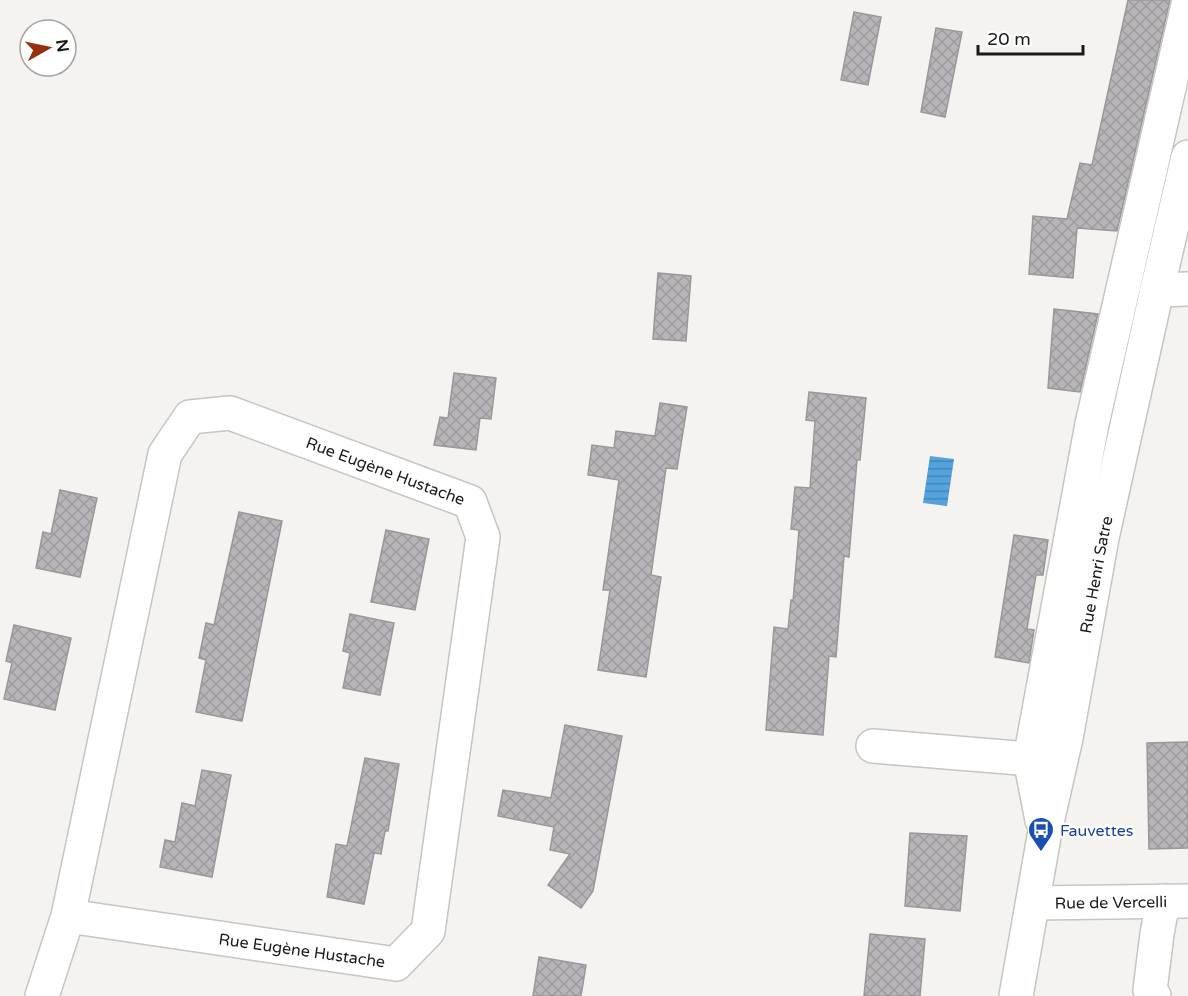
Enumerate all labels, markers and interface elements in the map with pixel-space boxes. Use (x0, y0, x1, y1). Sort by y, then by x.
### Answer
north arrow (18, 18, 78, 78)
scale bar (978, 18, 1083, 56)
text: 20 m (987, 28, 1031, 50)
text: N (51, 38, 73, 54)
street label: Rue Eugène Hustache (303, 433, 468, 510)
street label: Rue Henri Satre (1076, 514, 1118, 635)
bus stop icon: Fauvettes (1026, 815, 1056, 853)
place label: Fauvettes (1060, 821, 1133, 841)
street label: Rue de Vercelli (1055, 892, 1167, 914)
street label: Rue Eugène Hustache (217, 929, 386, 973)

